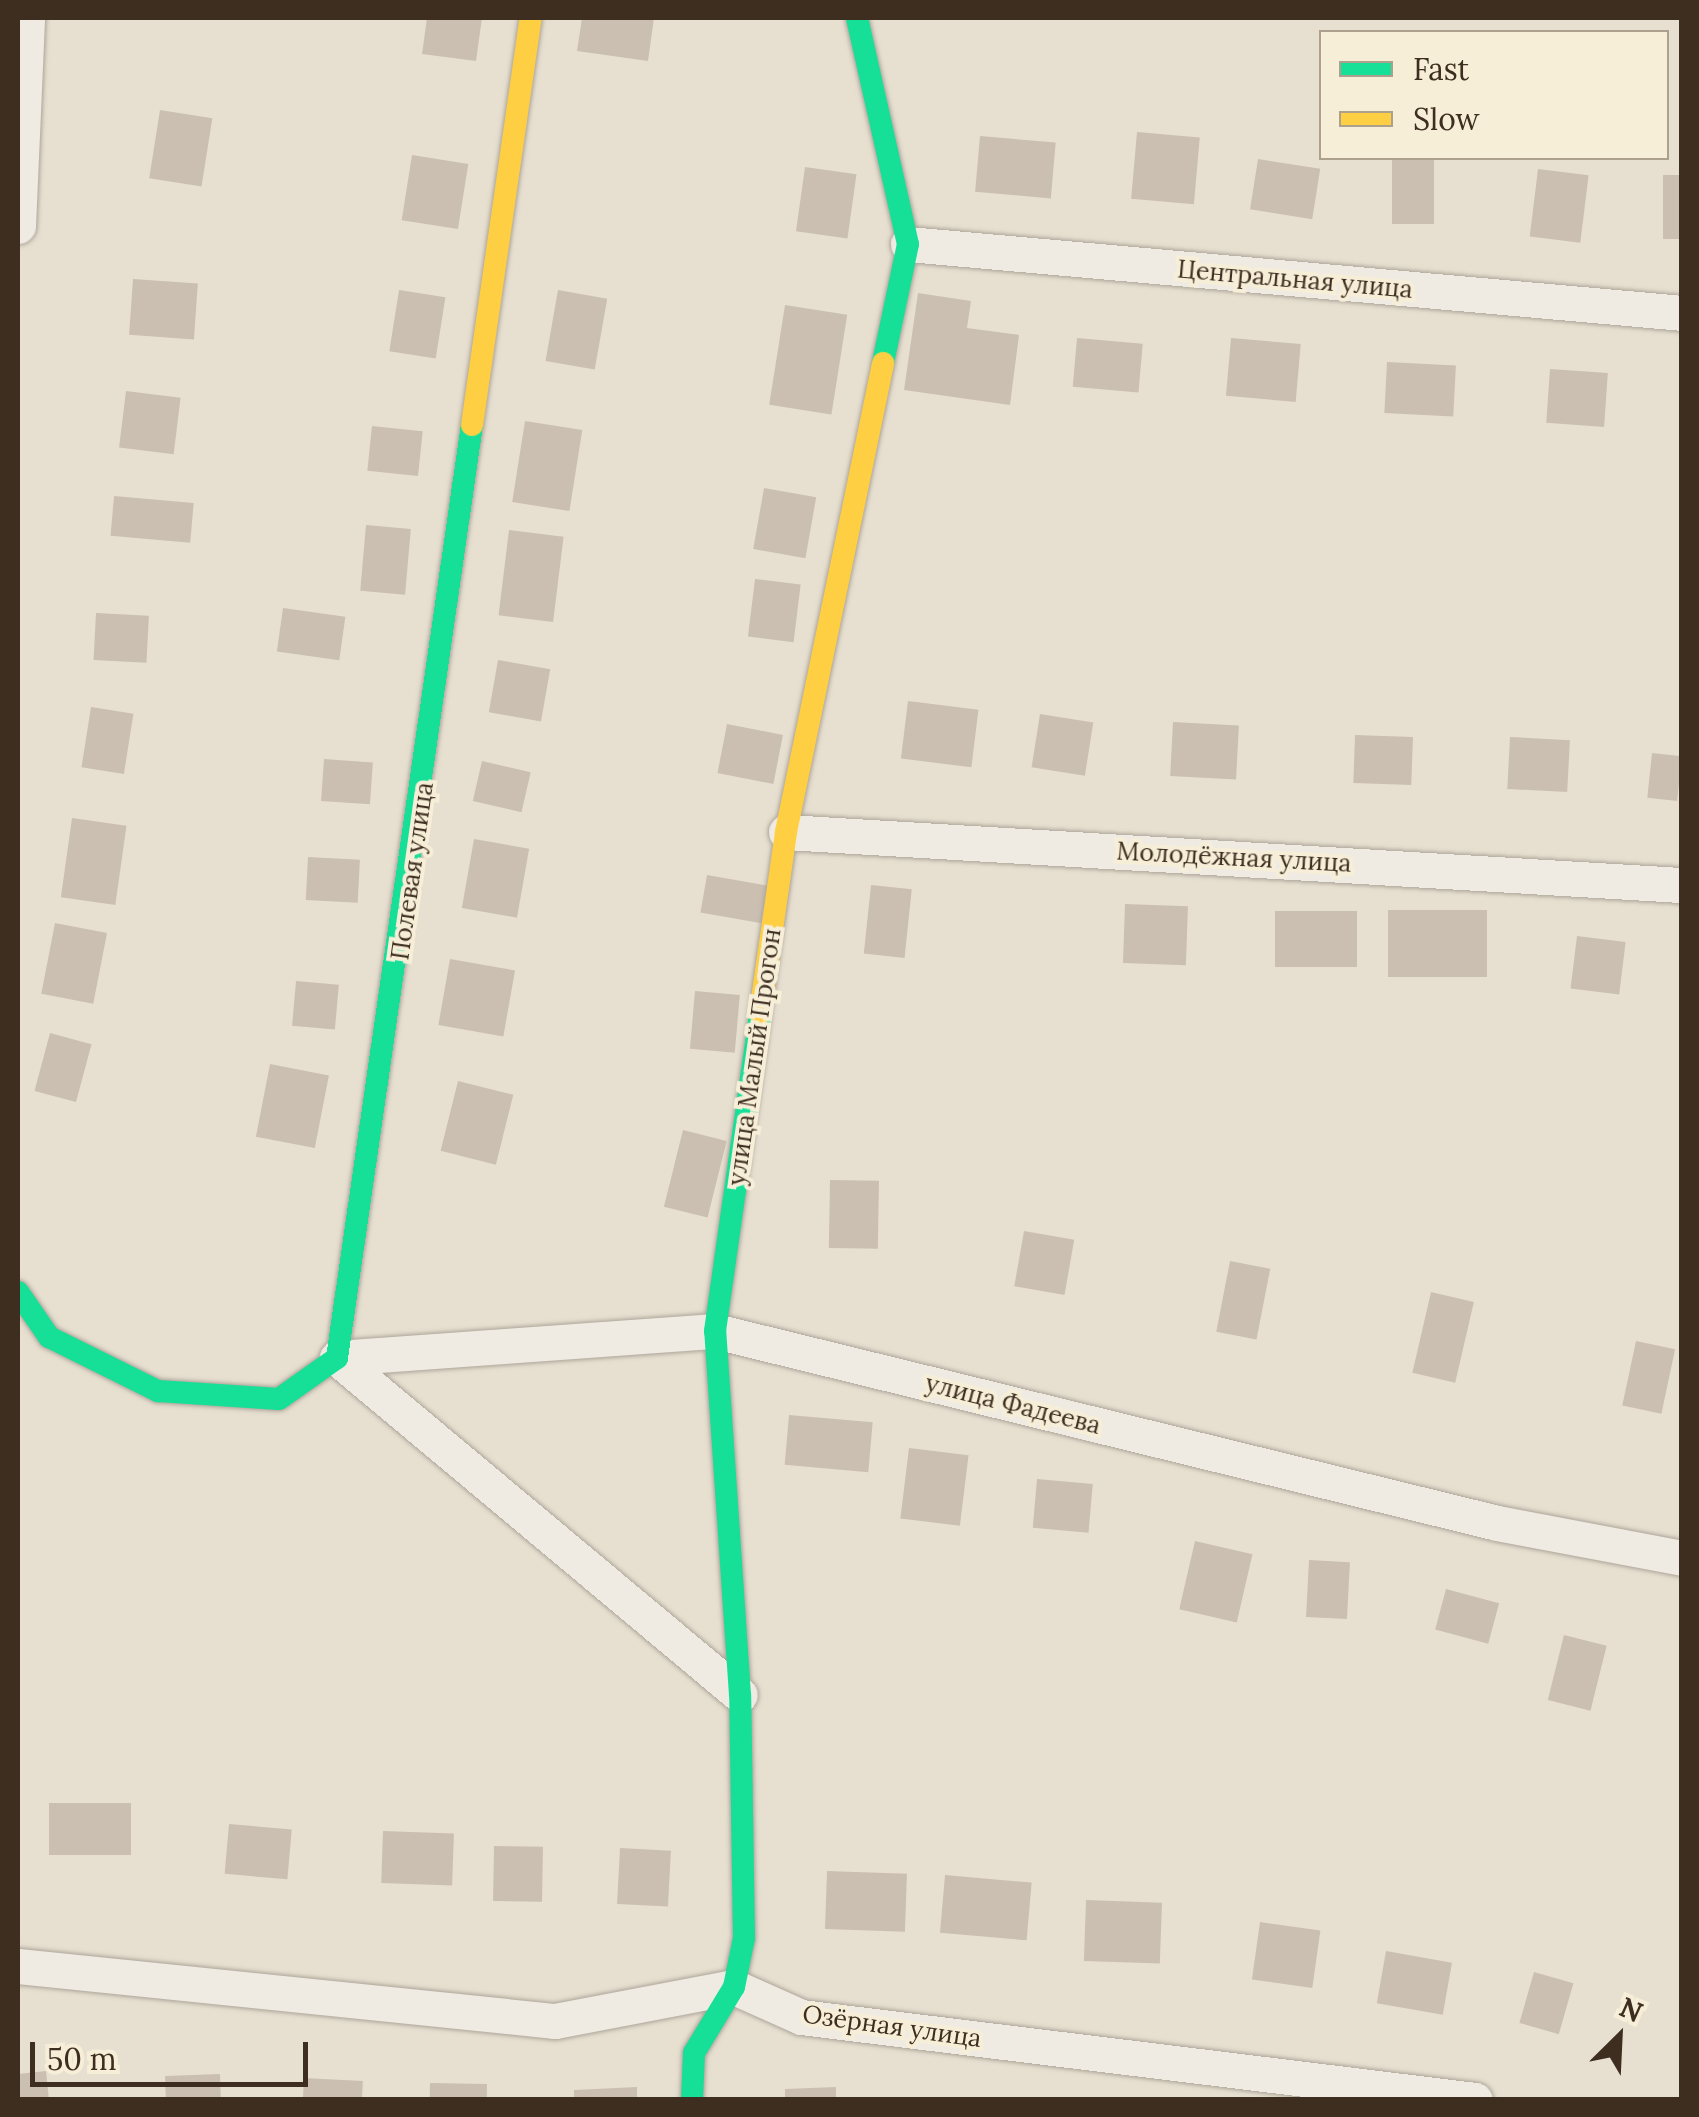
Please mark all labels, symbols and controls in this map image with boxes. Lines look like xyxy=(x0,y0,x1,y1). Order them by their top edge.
legend xyxy=(1319,30,1669,160)
text: Fast xyxy=(1413,50,1469,88)
text: Slow xyxy=(1413,100,1479,138)
street label: Центральная улица xyxy=(1176,254,1414,304)
street label: Полевая улица xyxy=(385,780,439,962)
street label: Молодёжная улица xyxy=(1116,836,1352,878)
street label: улица Малый Прогон xyxy=(721,926,787,1188)
street label: улица Фадеева xyxy=(922,1368,1104,1440)
north arrow xyxy=(1569,1987,1669,2087)
text: N xyxy=(1614,1989,1648,2030)
street label: Озёрная улица xyxy=(801,1999,983,2053)
scale bar xyxy=(35,2022,312,2084)
text: 50 m xyxy=(47,2040,117,2078)

